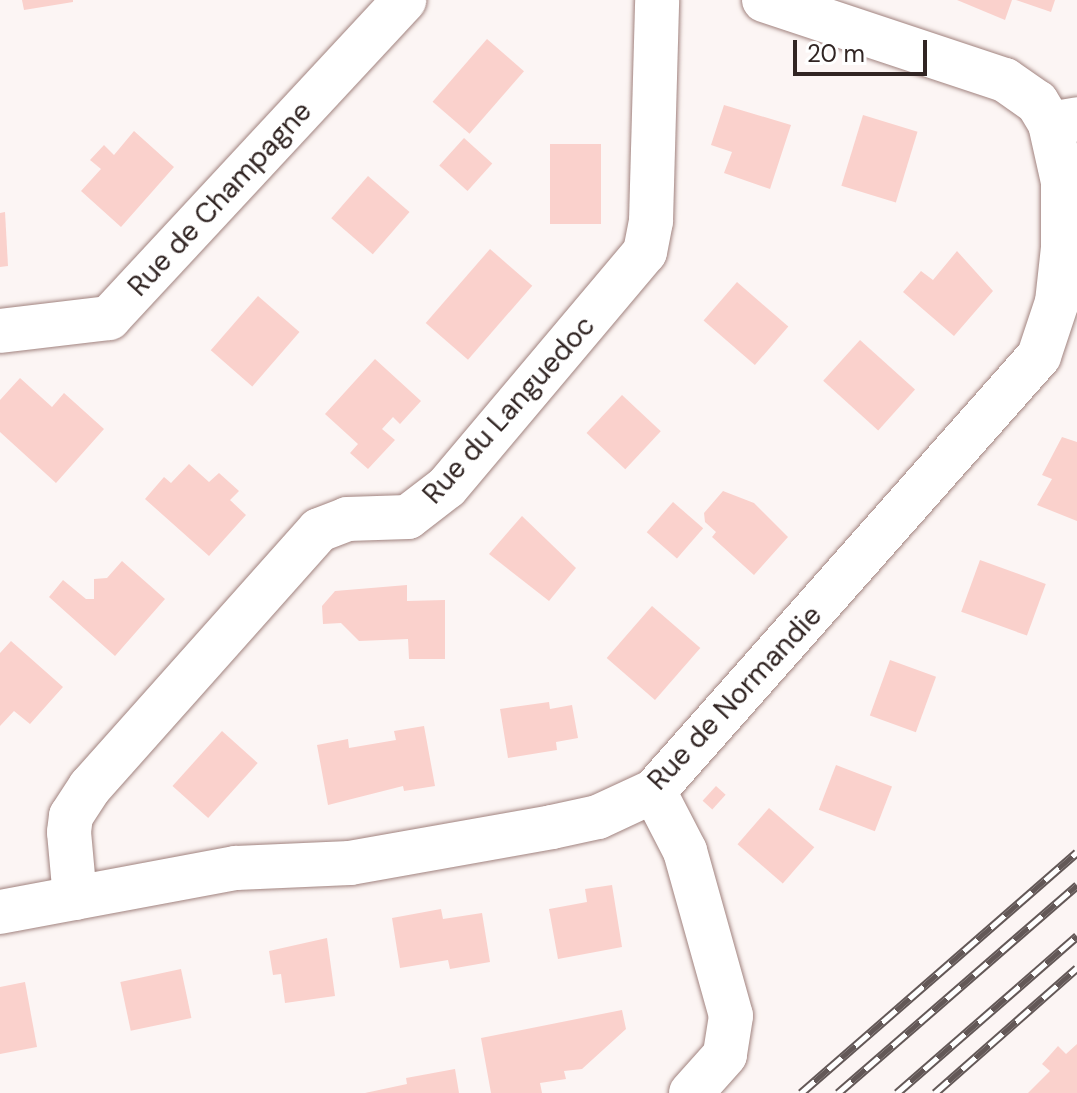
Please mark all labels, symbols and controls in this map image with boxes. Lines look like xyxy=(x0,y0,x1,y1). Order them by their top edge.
scale bar xyxy=(797,24,931,74)
text: 20 m xyxy=(807,38,865,69)
street label: Rue de Champagne xyxy=(121,95,319,303)
street label: Rue du Languedoc xyxy=(416,309,602,511)
street label: Rue de Normandie xyxy=(641,599,829,797)

